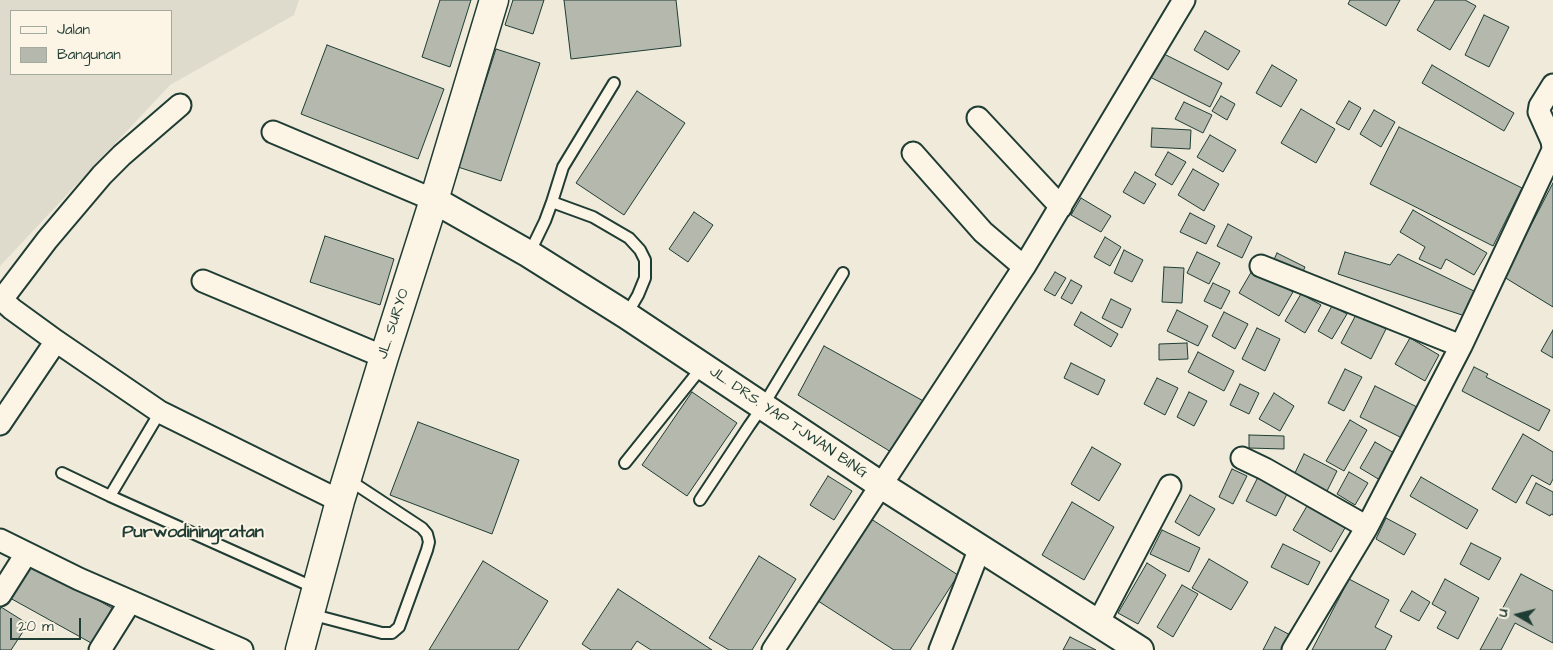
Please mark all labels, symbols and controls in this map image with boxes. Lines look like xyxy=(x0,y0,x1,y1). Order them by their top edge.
legend xyxy=(10,10,172,75)
text: Jalan xyxy=(57,19,90,40)
text: Bangunan xyxy=(57,44,121,65)
street label: JL. SURYO xyxy=(374,286,414,362)
street label: JL. DRS. YAP TJWAN BING xyxy=(705,363,871,483)
district label: Purwodiningratan xyxy=(122,522,264,544)
north arrow xyxy=(1493,590,1543,640)
scale bar xyxy=(12,608,84,640)
text: U xyxy=(1493,608,1514,618)
text: 20 m xyxy=(18,616,54,637)

